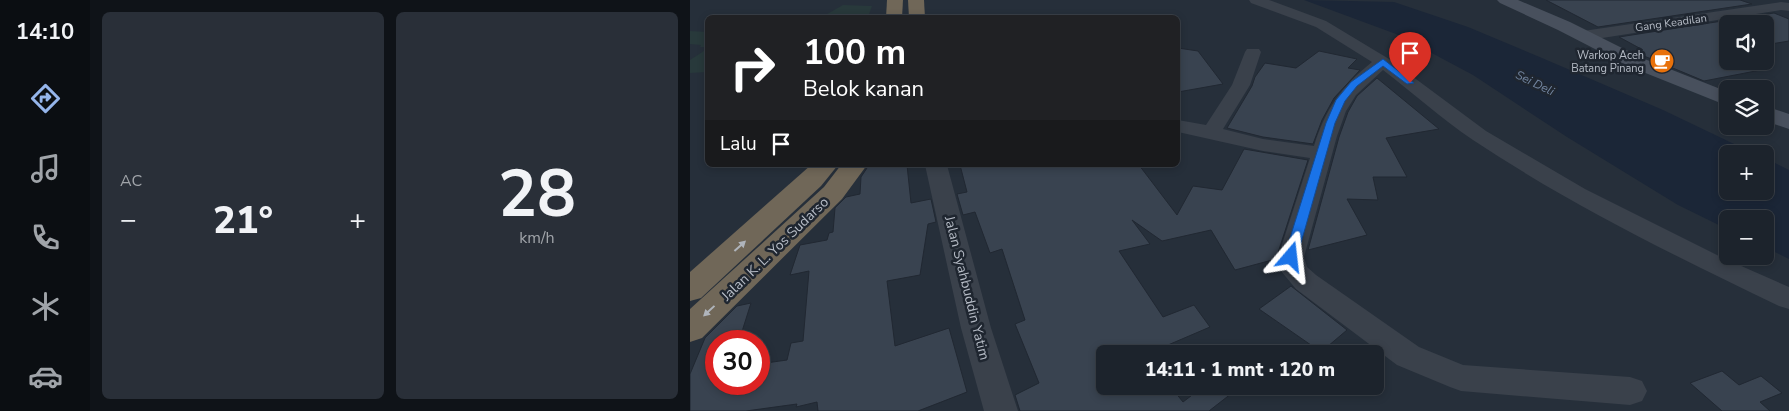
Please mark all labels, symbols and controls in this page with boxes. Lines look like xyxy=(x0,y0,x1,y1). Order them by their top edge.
street label: Gang Keadilan xyxy=(1634,11,1708,35)
map controls xyxy=(1719,15,1774,265)
button: sound xyxy=(1719,15,1774,70)
text: 14:10 xyxy=(16,17,74,47)
text: 100 m xyxy=(803,29,906,76)
pin xyxy=(1389,32,1431,83)
icon: right xyxy=(720,35,785,100)
icon: arrive xyxy=(1396,39,1424,67)
place label: Warkop Aceh Batang Pinang xyxy=(1571,48,1644,76)
cafe icon: Warkop Aceh Batang Pinang xyxy=(1649,48,1675,74)
water label: Sei Deli xyxy=(1513,67,1557,99)
text: Belok kanan xyxy=(803,74,924,104)
button: layers xyxy=(1719,80,1774,135)
icon: directions xyxy=(28,81,63,116)
icon: arrive xyxy=(767,130,795,158)
text: Lalu xyxy=(720,131,757,157)
button: + xyxy=(1719,145,1774,200)
text: 28 xyxy=(498,150,576,239)
icon: music xyxy=(28,151,63,186)
text: AC xyxy=(120,170,142,192)
street label: Jalan K. L. Yos Sudarso xyxy=(717,193,833,306)
text: 21° xyxy=(213,195,273,246)
text: − xyxy=(120,201,137,239)
text: + xyxy=(349,201,366,239)
button: − xyxy=(1719,210,1774,265)
street label: Jalan Syahbuddin Yatim xyxy=(940,213,994,362)
icon: phone xyxy=(28,220,63,255)
text: km/h xyxy=(519,227,555,249)
position arrow xyxy=(1264,230,1316,282)
one-way arrow xyxy=(733,240,745,252)
icon: climate xyxy=(28,289,63,324)
one-way arrow xyxy=(704,305,716,317)
speed limit sign: 30 xyxy=(705,330,770,395)
text: 14:11 · 1 mnt · 120 m xyxy=(1145,357,1335,383)
icon: car xyxy=(28,359,63,394)

